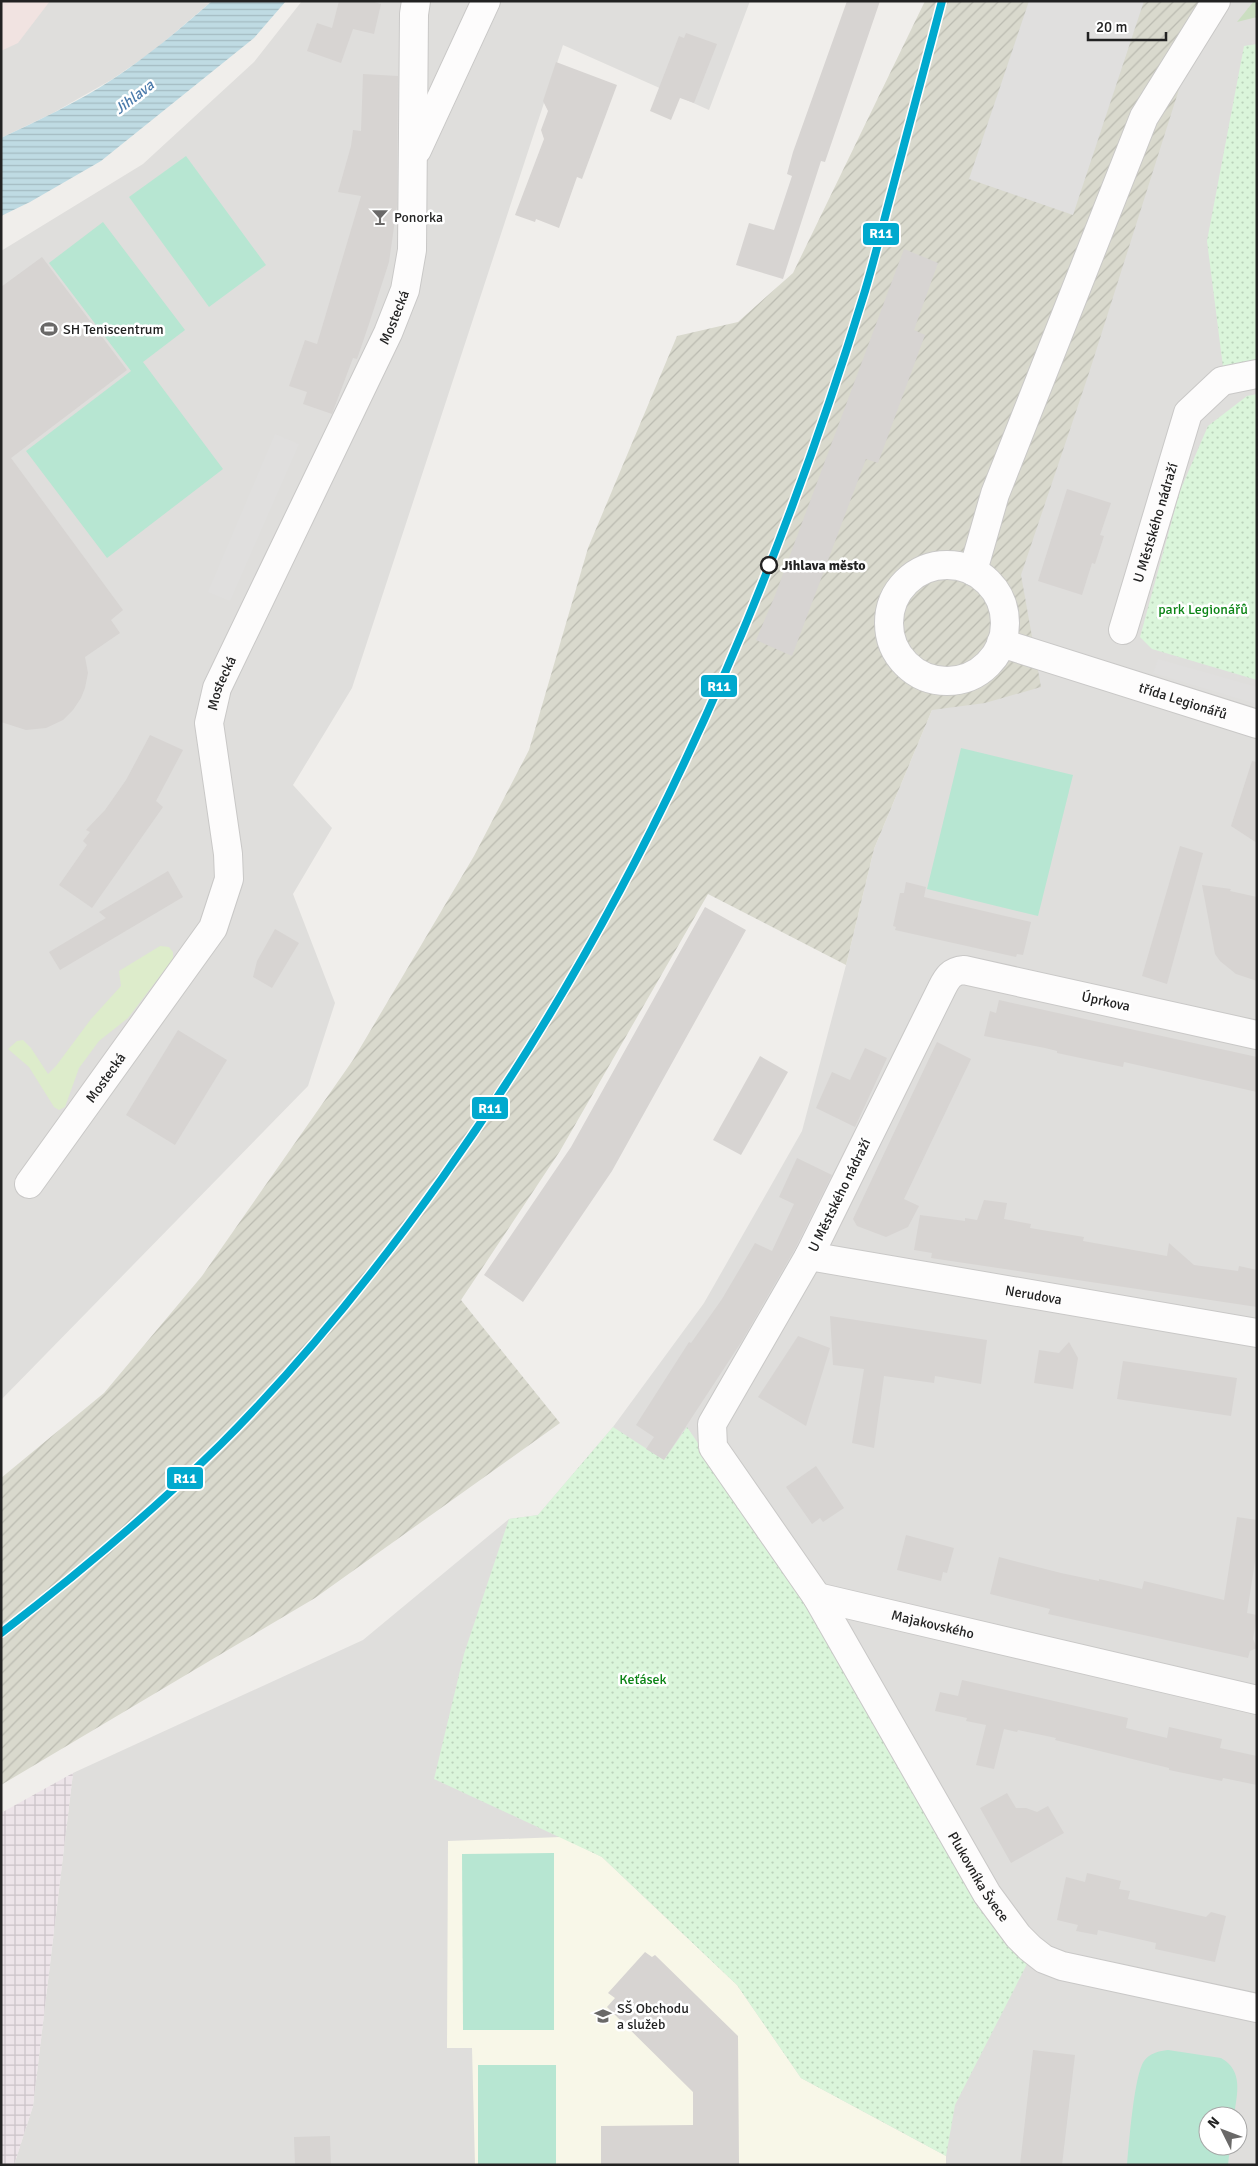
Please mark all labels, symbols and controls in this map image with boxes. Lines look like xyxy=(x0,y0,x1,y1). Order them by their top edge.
scale bar xyxy=(1088,10,1166,42)
text: 20 m xyxy=(1096,18,1127,36)
water label: Jihlava xyxy=(111,76,158,118)
bar icon: Ponorka xyxy=(370,207,390,227)
place label: Ponorka xyxy=(394,209,443,226)
line badge: R11 xyxy=(862,222,900,246)
text: R11 xyxy=(869,225,893,242)
street label: Mostecká xyxy=(376,288,413,348)
sports icon: SH Teniscentrum xyxy=(39,319,59,339)
place label: SH Teniscentrum xyxy=(63,321,164,338)
street label: U Městského nádraží xyxy=(1130,461,1182,585)
marker: Jihlava město xyxy=(760,556,778,574)
place label: Jihlava město xyxy=(782,557,866,574)
park label: park Legionářů xyxy=(1158,601,1248,618)
street label: Mostecká xyxy=(204,653,240,712)
line badge: R11 xyxy=(700,674,738,698)
text: R11 xyxy=(707,678,731,695)
street label: třída Legionářů xyxy=(1137,679,1229,723)
street label: Úprkova xyxy=(1080,988,1132,1015)
street label: Mostecká xyxy=(82,1050,129,1106)
line badge: R11 xyxy=(471,1096,509,1120)
text: R11 xyxy=(478,1100,502,1117)
street label: U Městského nádraží xyxy=(805,1136,874,1255)
street label: Nerudova xyxy=(1004,1282,1063,1308)
line badge: R11 xyxy=(166,1466,204,1490)
text: R11 xyxy=(173,1470,197,1487)
street label: Majakovského xyxy=(890,1607,976,1643)
park label: Keťásek xyxy=(619,1671,667,1688)
street label: Plukovníka Švece xyxy=(944,1829,1013,1925)
place label: SŠ Obchodu a služeb xyxy=(617,2000,689,2033)
school or university icon: SŠ Obchodu a služeb xyxy=(593,2006,613,2026)
north arrow xyxy=(1198,2106,1248,2156)
text: N xyxy=(1204,2113,1223,2132)

